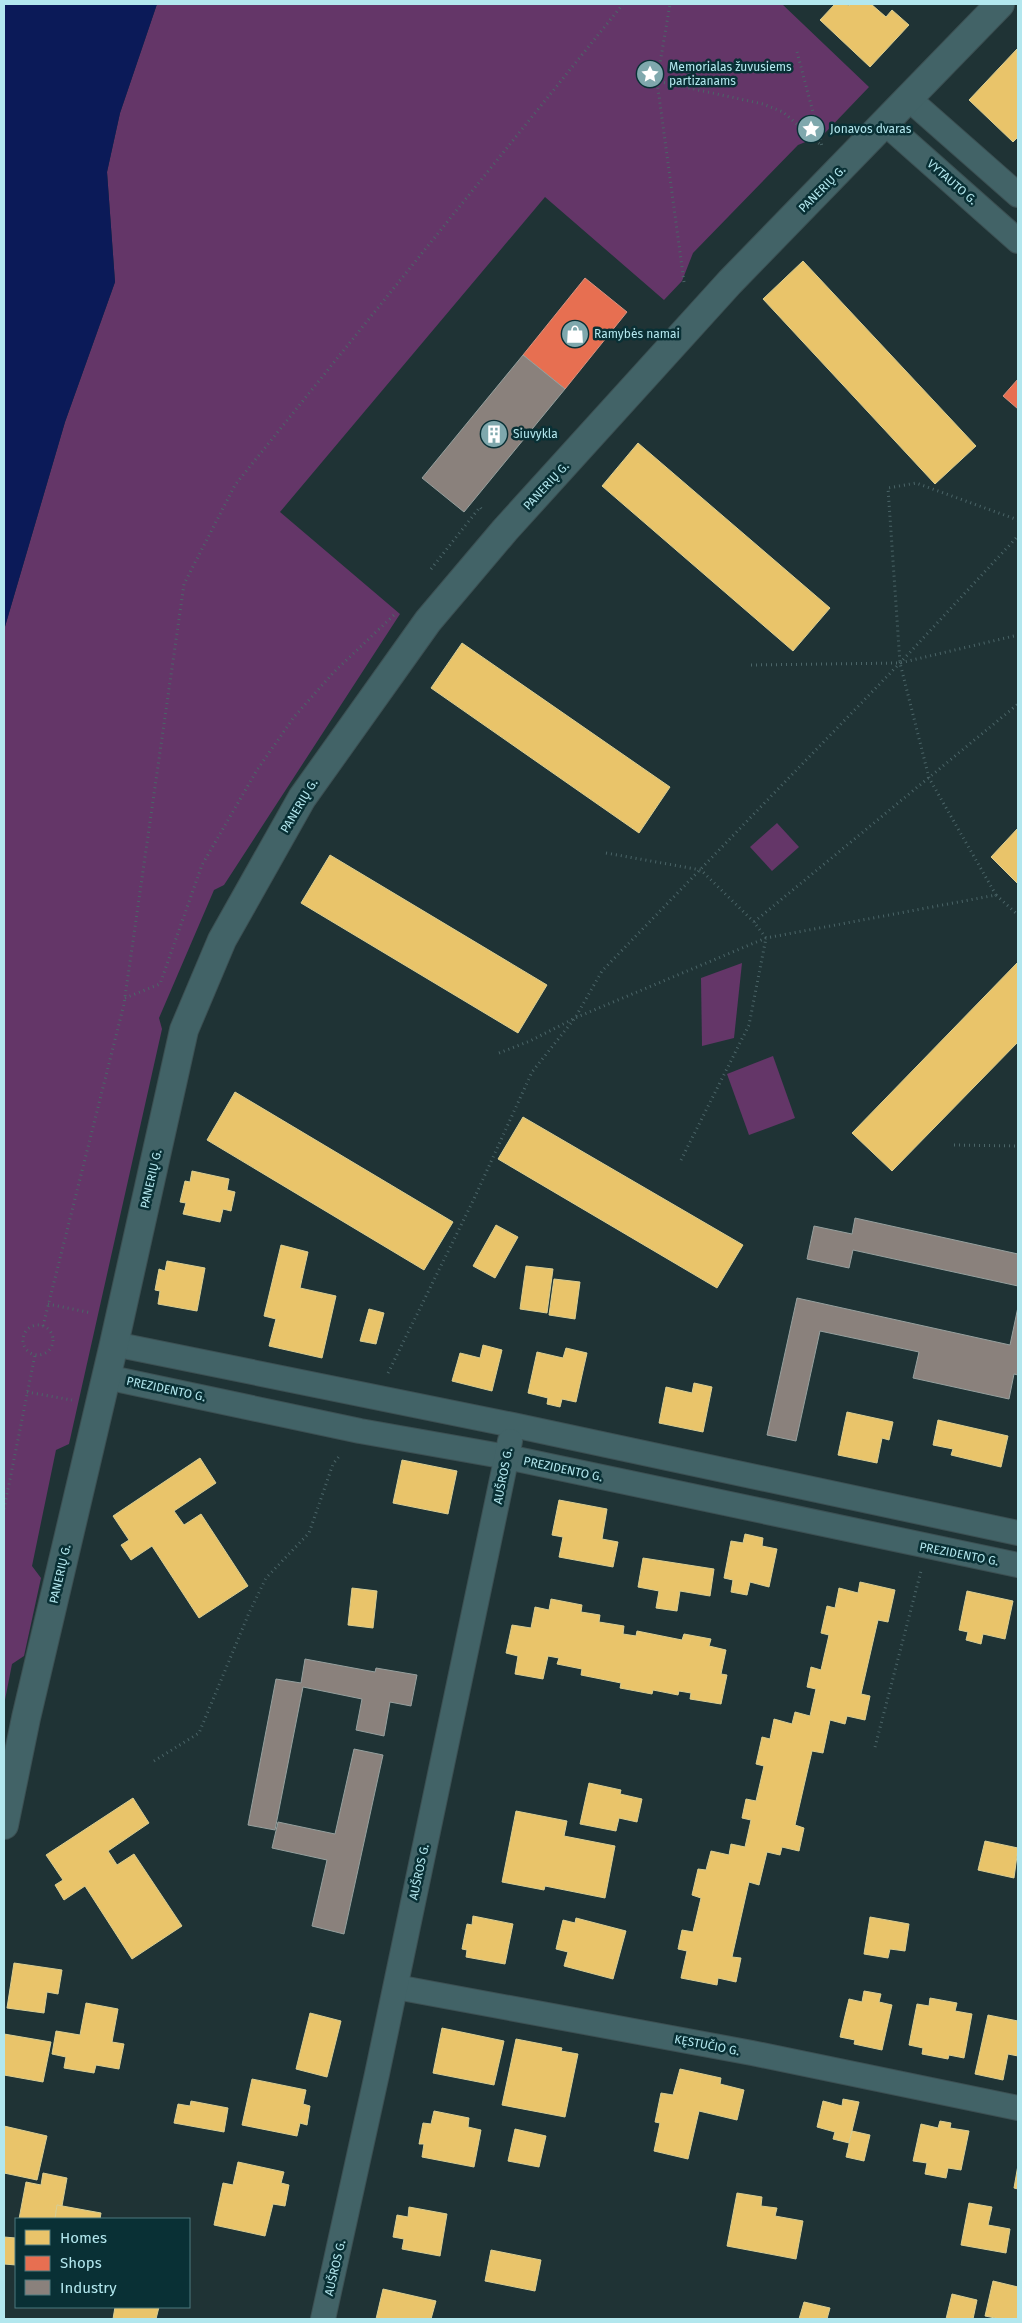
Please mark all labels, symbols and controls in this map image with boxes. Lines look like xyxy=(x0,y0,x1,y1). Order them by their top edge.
place icon: Memorialas žuvusiems partizanams xyxy=(635,59,665,89)
place label: Memorialas žuvusiems partizanams xyxy=(669,60,792,88)
place icon: Jonavos dvaras xyxy=(796,114,826,144)
place label: Jonavos dvaras xyxy=(830,122,912,136)
street label: VYTAUTO G. xyxy=(924,157,980,207)
street label: PANERIŲ G. xyxy=(796,163,848,215)
shop icon: Ramybės namai xyxy=(560,319,590,349)
place label: Ramybės namai xyxy=(594,327,680,341)
building icon: Siuvykla xyxy=(479,419,509,449)
place label: Siuvykla xyxy=(513,427,558,441)
street label: PANERIŲ G. xyxy=(520,459,572,513)
street label: PANERIŲ G. xyxy=(278,777,321,835)
street label: PANERIŲ G. xyxy=(137,1148,165,1210)
street label: PREZIDENTO G. xyxy=(125,1374,207,1404)
street label: AUŠROS G. xyxy=(490,1446,515,1505)
street label: PREZIDENTO G. xyxy=(522,1454,604,1484)
street label: PREZIDENTO G. xyxy=(918,1539,1000,1569)
street label: PANERIŲ G. xyxy=(46,1543,74,1605)
street label: AUŠROS G. xyxy=(405,1842,432,1901)
street label: KĘSTUČIO G. xyxy=(673,2031,741,2058)
legend xyxy=(15,2218,190,2308)
text: Homes xyxy=(60,2229,107,2247)
street label: AUŠROS G. xyxy=(321,2238,348,2297)
text: Shops xyxy=(60,2254,102,2272)
text: Industry xyxy=(60,2279,117,2297)

